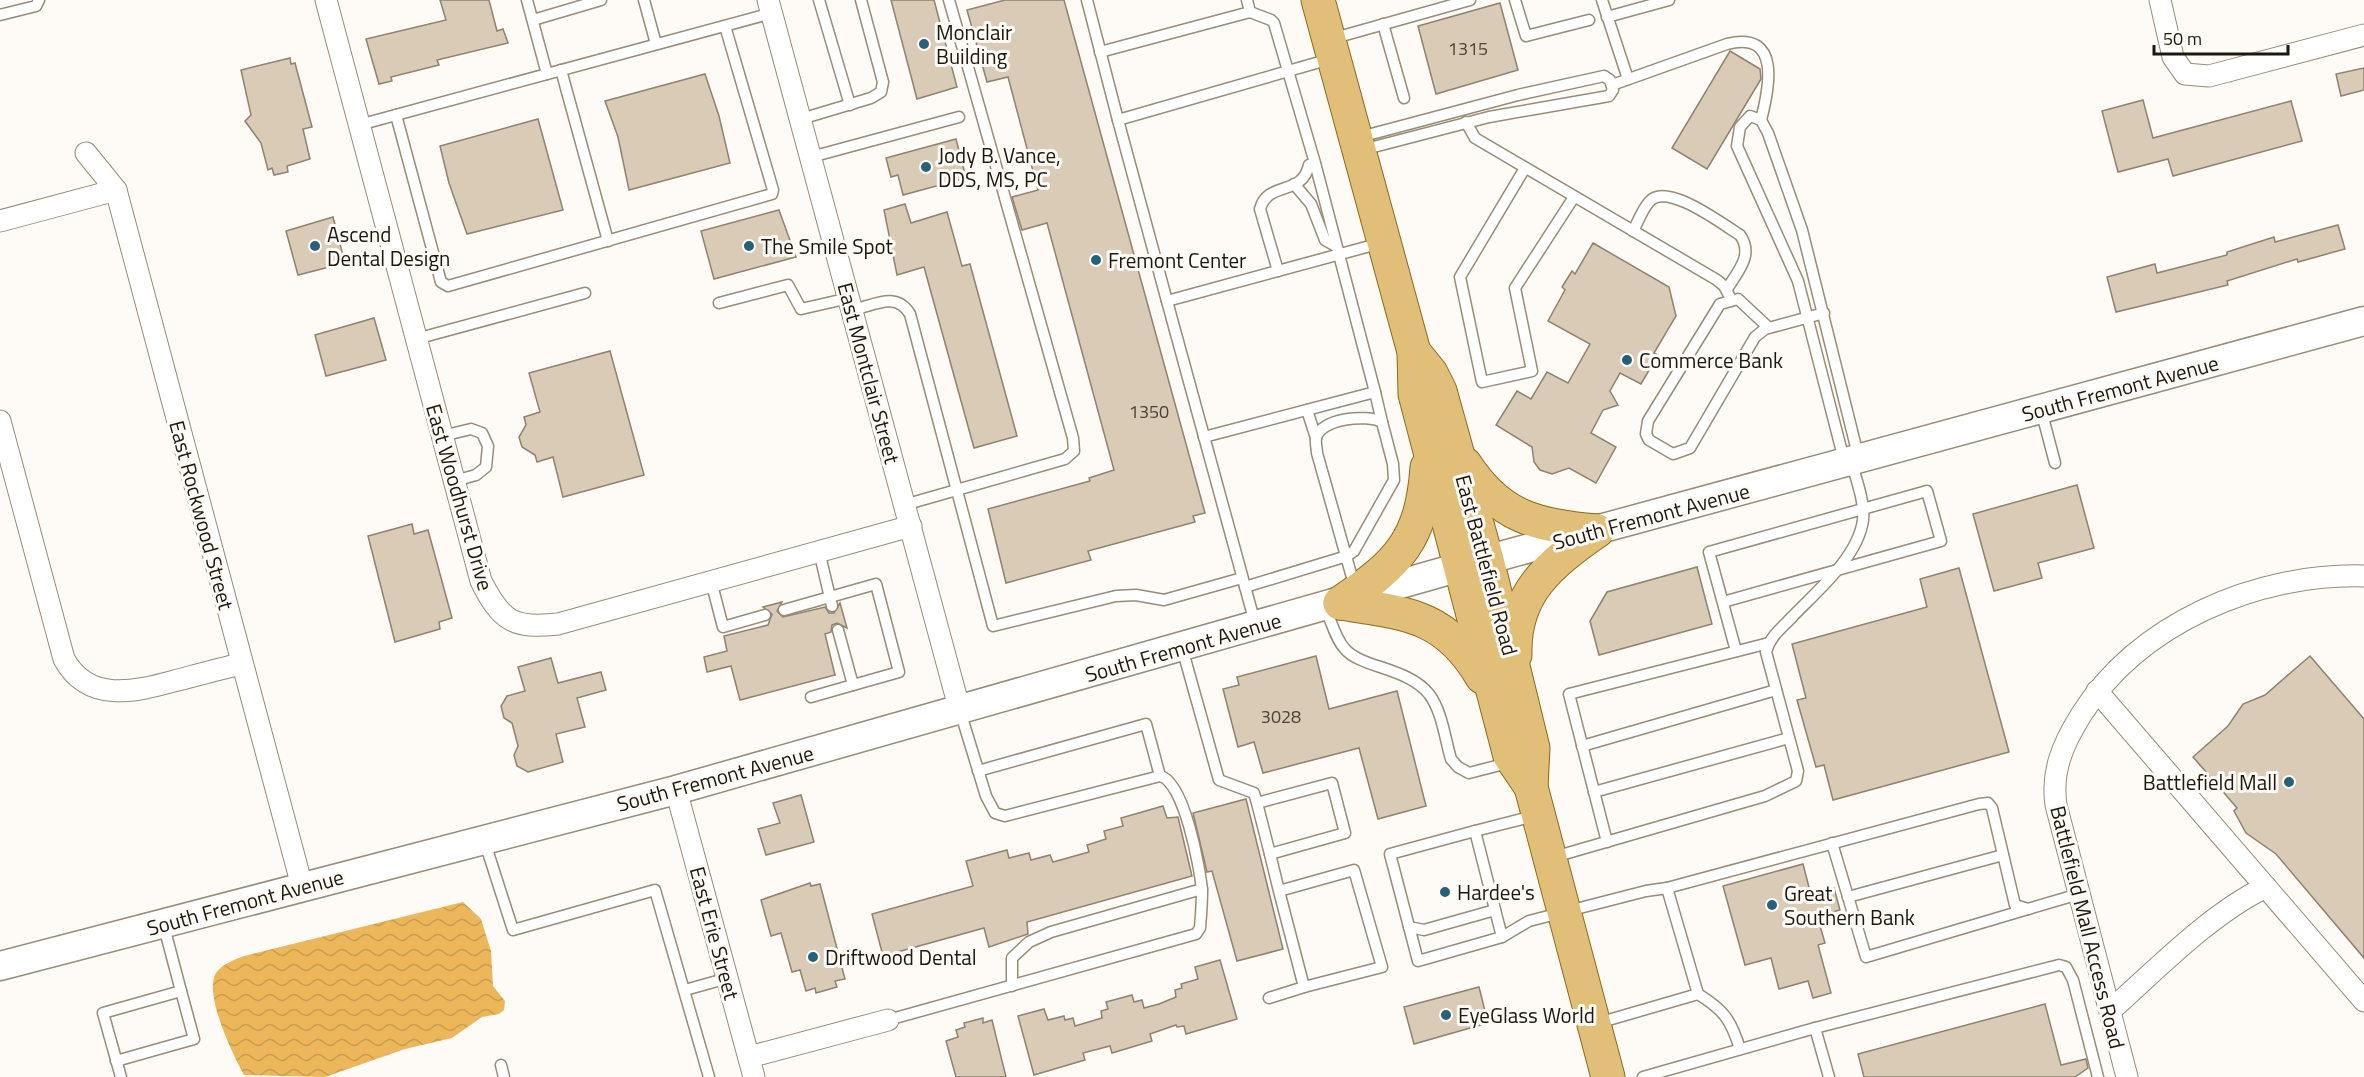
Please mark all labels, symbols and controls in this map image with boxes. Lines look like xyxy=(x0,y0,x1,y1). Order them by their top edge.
place label: Monclair Building xyxy=(936,16,1012,72)
scale bar xyxy=(2154,18,2288,56)
text: 50 m xyxy=(2163,25,2202,52)
house number: 1315 xyxy=(1448,35,1488,62)
marker: Monclair Building xyxy=(917,37,931,51)
place label: Jody B. Vance, DDS, MS, PC xyxy=(938,139,1061,195)
marker: Jody B. Vance, DDS, MS, PC xyxy=(919,160,933,174)
place label: Ascend Dental Design xyxy=(327,218,450,274)
place label: The Smile Spot xyxy=(761,230,894,262)
marker: Ascend Dental Design xyxy=(308,239,322,253)
marker: The Smile Spot xyxy=(742,239,756,253)
place label: Fremont Center xyxy=(1108,244,1246,276)
marker: Fremont Center xyxy=(1089,253,1103,267)
street label: East Montclair Street xyxy=(829,279,909,468)
place label: Commerce Bank xyxy=(1639,344,1783,376)
street label: South Fremont Avenue xyxy=(2018,346,2222,430)
marker: Commerce Bank xyxy=(1620,353,1634,367)
house number: 1350 xyxy=(1129,398,1169,425)
street label: East Woodhurst Drive xyxy=(418,400,502,594)
street label: East Rockwood Street xyxy=(161,417,243,614)
street label: East Battlefield Road xyxy=(1448,471,1526,659)
street label: South Fremont Avenue xyxy=(1549,474,1753,558)
street label: South Fremont Avenue xyxy=(1081,604,1285,690)
house number: 3028 xyxy=(1261,703,1301,730)
street label: South Fremont Avenue xyxy=(613,736,817,820)
place label: Battlefield Mall xyxy=(2143,766,2277,798)
marker: Battlefield Mall xyxy=(2282,775,2296,789)
street label: Battlefield Mall Access Road xyxy=(2042,802,2134,1052)
street label: South Fremont Avenue xyxy=(143,860,347,944)
street label: East Erie Street xyxy=(682,863,748,1004)
place label: Hardee's xyxy=(1457,876,1535,908)
place label: Great Southern Bank xyxy=(1784,877,1915,933)
marker: Hardee's xyxy=(1438,885,1452,899)
marker: Great Southern Bank xyxy=(1765,898,1779,912)
place label: Driftwood Dental xyxy=(825,941,977,973)
marker: Driftwood Dental xyxy=(806,950,820,964)
place label: EyeGlass World xyxy=(1458,999,1595,1031)
marker: EyeGlass World xyxy=(1439,1008,1453,1022)

